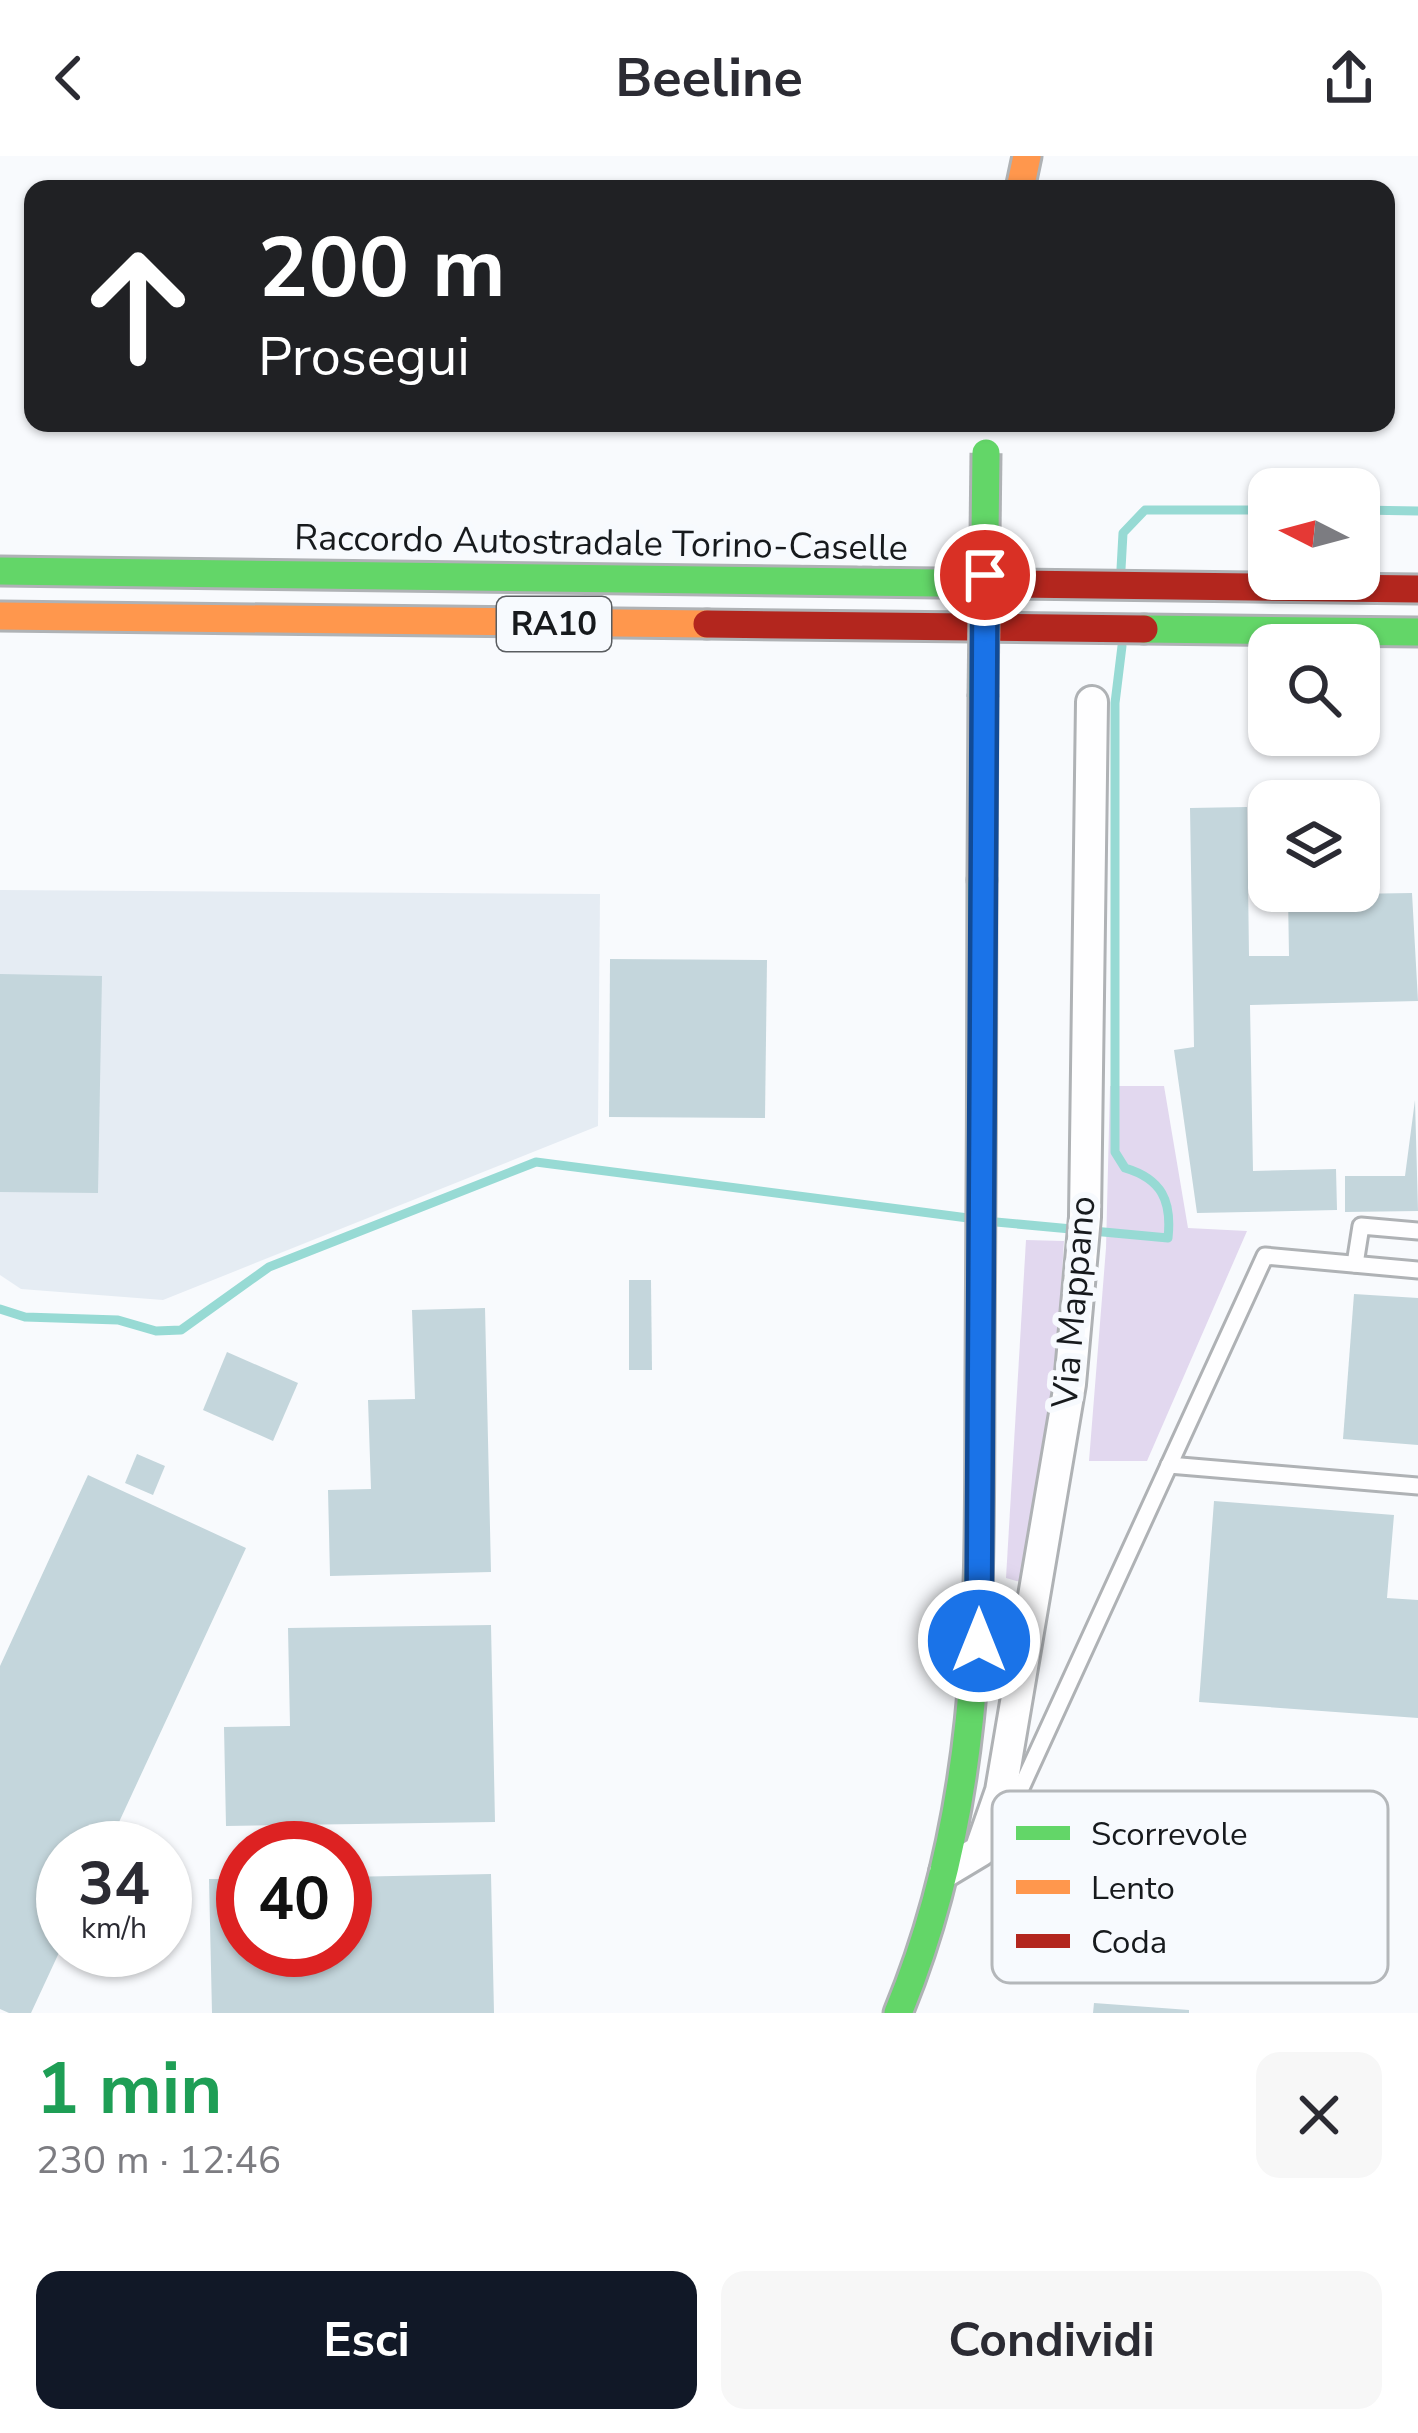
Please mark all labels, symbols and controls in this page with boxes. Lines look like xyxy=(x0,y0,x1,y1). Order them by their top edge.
text: Beeline xyxy=(615,41,803,115)
icon: back xyxy=(36,45,102,111)
icon: share xyxy=(1316,45,1382,111)
text: 200 m xyxy=(258,211,506,326)
icon: ahead xyxy=(60,228,216,384)
text: Prosegui xyxy=(258,320,470,394)
north arrow xyxy=(1248,468,1380,600)
map controls xyxy=(1248,468,1380,912)
street label: Raccordo Autostradale Torino-Caselle xyxy=(294,513,908,573)
pin xyxy=(934,524,1036,626)
icon: arrive xyxy=(952,542,1018,608)
road number: RA10 xyxy=(497,597,611,651)
button: search xyxy=(1248,624,1380,756)
button: layers xyxy=(1248,780,1380,912)
street label: Via Mappano xyxy=(1040,1194,1108,1411)
position arrow xyxy=(916,1578,1042,1704)
legend xyxy=(992,1791,1388,1983)
text: Scorrevole xyxy=(1091,1812,1248,1857)
speed limit sign: 40 xyxy=(216,1821,372,1977)
text: 34 xyxy=(78,1843,150,1925)
text: Lento xyxy=(1091,1866,1175,1911)
text: km/h xyxy=(81,1908,147,1949)
text: Coda xyxy=(1091,1920,1167,1965)
text: 1 min xyxy=(36,2040,222,2138)
button: close xyxy=(1256,2052,1382,2178)
text: 230 m · 12:46 xyxy=(36,2134,281,2187)
button: Esci xyxy=(36,2271,697,2409)
button: Condividi xyxy=(721,2271,1382,2409)

